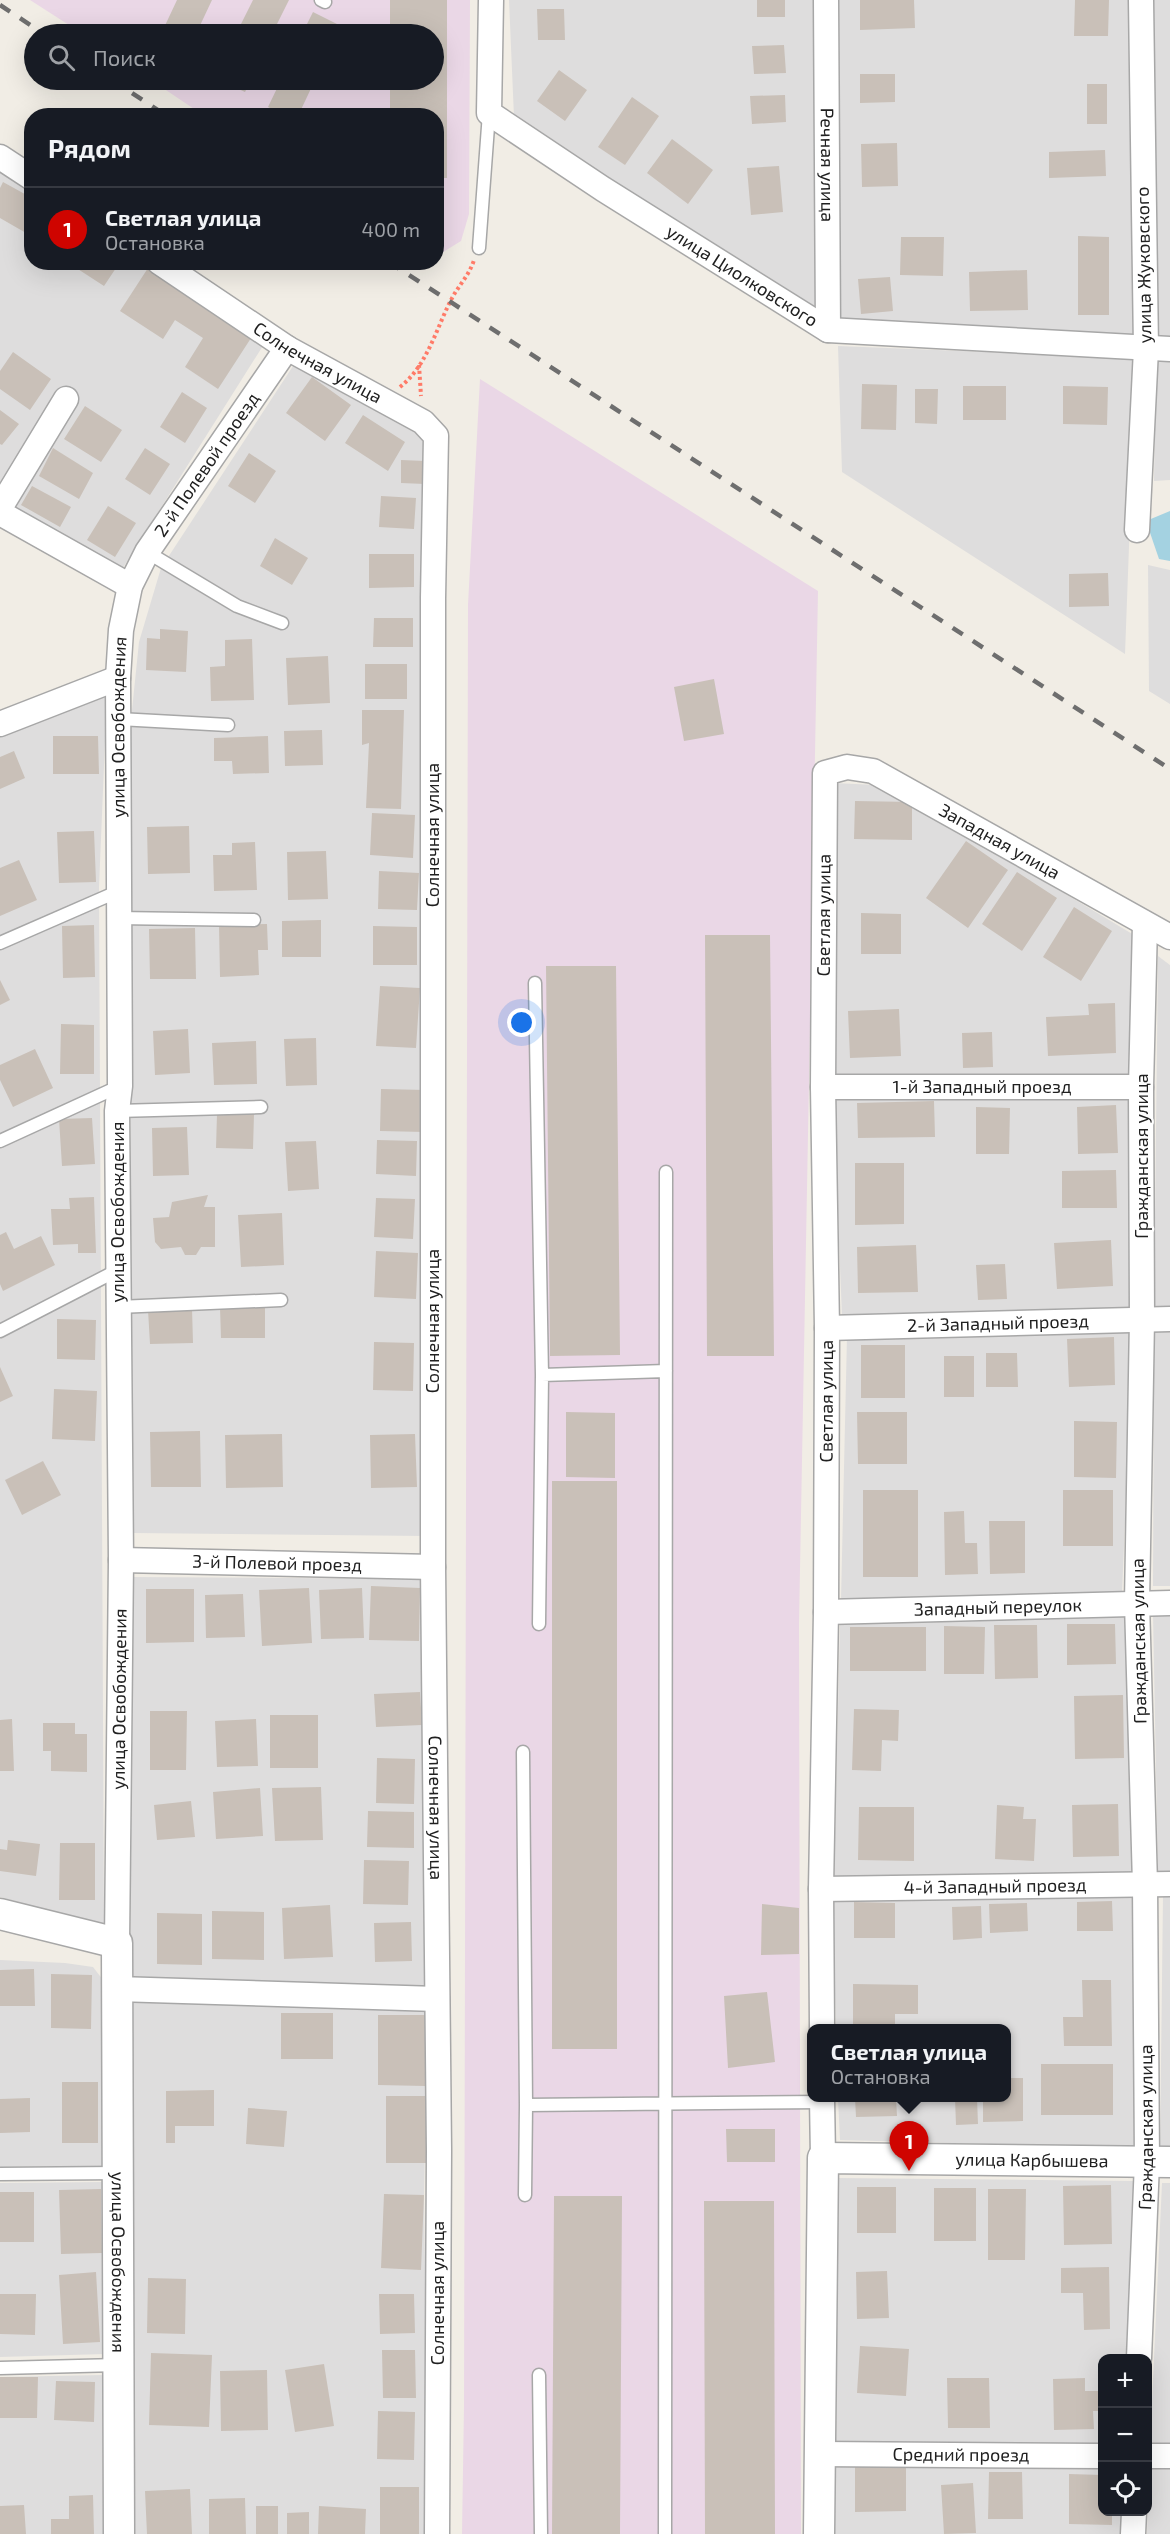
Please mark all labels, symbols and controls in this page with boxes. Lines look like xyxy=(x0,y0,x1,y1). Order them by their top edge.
search box xyxy=(24,24,444,90)
icon: search xyxy=(45,41,78,74)
text: Поиск xyxy=(93,44,156,70)
street label: Речная улица xyxy=(817,108,839,222)
text: Рядом xyxy=(48,132,131,163)
street label: улица Жуковского xyxy=(1131,186,1155,344)
text: Светлая улица xyxy=(105,204,261,230)
text: 1 xyxy=(63,217,72,241)
text: 400 m xyxy=(362,217,420,241)
street label: улица Циолковского xyxy=(663,220,822,331)
text: Остановка xyxy=(105,230,205,254)
street label: Солнечная улица xyxy=(249,317,386,408)
street label: 2-й Полевой проезд xyxy=(149,388,263,541)
street label: улица Освобождения xyxy=(106,636,131,818)
street label: Солнечная улица xyxy=(421,763,443,907)
street label: Западная улица xyxy=(935,798,1064,883)
street label: Светлая улица xyxy=(812,854,834,976)
your location xyxy=(507,1008,536,1037)
street label: Гражданская улица xyxy=(1130,1073,1152,1239)
street label: 1-й Западный проезд xyxy=(893,1075,1071,1097)
street label: улица Освобождения xyxy=(106,1121,128,1303)
street label: Солнечная улица xyxy=(421,1249,443,1393)
street label: 2-й Западный проезд xyxy=(907,1309,1089,1336)
street label: Светлая улица xyxy=(815,1340,837,1462)
street label: 3-й Полевой проезд xyxy=(192,1550,362,1575)
street label: Гражданская улица xyxy=(1126,1558,1150,1724)
street label: Западный переулок xyxy=(914,1593,1083,1620)
street label: улица Освобождения xyxy=(107,1608,130,1790)
street label: Солнечная улица xyxy=(425,1735,448,1880)
street label: 4-й Западный проезд xyxy=(903,1873,1087,1898)
popup xyxy=(807,2024,1011,2102)
text: Светлая улица xyxy=(831,2038,987,2064)
street label: Гражданская улица xyxy=(1133,2044,1157,2210)
text: Остановка xyxy=(831,2064,931,2088)
pin: 1 xyxy=(890,2122,928,2171)
street label: улица Карбышева xyxy=(955,2148,1109,2171)
street label: улица Освобождения xyxy=(108,2172,130,2353)
street label: Солнечная улица xyxy=(426,2221,448,2365)
map controls xyxy=(1098,2354,1152,2516)
button: + xyxy=(1098,2354,1152,2408)
button: − xyxy=(1098,2408,1152,2462)
street label: Средний проезд xyxy=(892,2443,1030,2465)
button: locate xyxy=(1098,2462,1152,2516)

